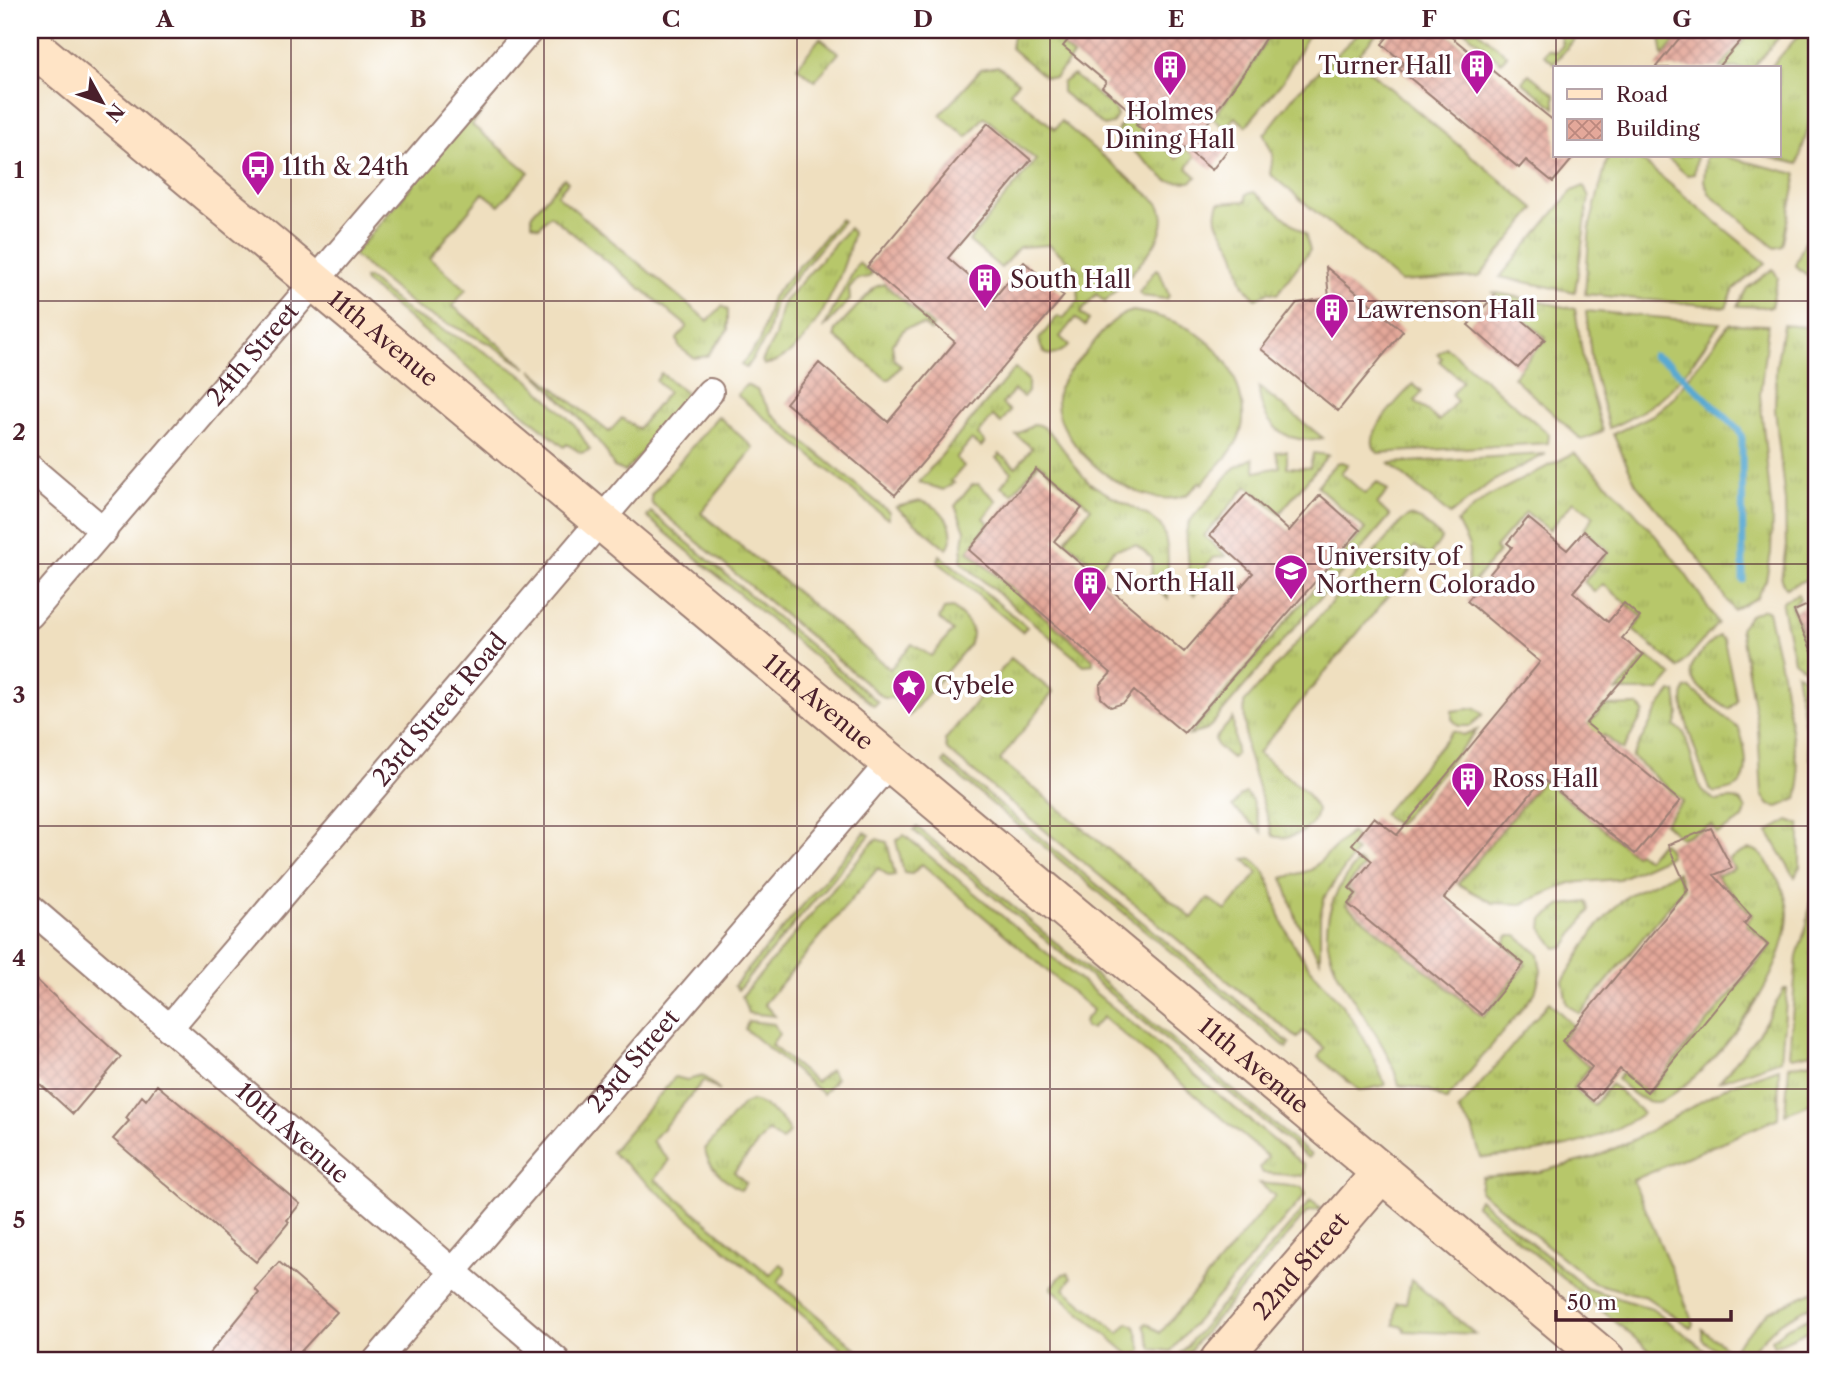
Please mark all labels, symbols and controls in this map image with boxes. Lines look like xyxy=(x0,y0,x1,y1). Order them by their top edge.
text: A xyxy=(155,5,175,33)
text: B xyxy=(409,5,427,33)
text: C xyxy=(662,5,680,33)
text: D xyxy=(913,5,933,33)
text: E xyxy=(1168,5,1184,33)
text: F xyxy=(1421,5,1437,33)
text: G xyxy=(1672,5,1692,33)
building icon: Turner Hall xyxy=(1458,47,1496,96)
building icon: Holmes Dining Hall xyxy=(1151,48,1189,97)
place label: Turner Hall xyxy=(1318,51,1452,80)
north arrow xyxy=(66,66,136,136)
legend xyxy=(1553,66,1780,158)
text: Road xyxy=(1616,82,1668,107)
place label: Holmes Dining Hall xyxy=(1105,97,1235,154)
text: N xyxy=(101,99,129,126)
text: Building xyxy=(1616,116,1701,141)
bus stop icon: 11th & 24th xyxy=(239,148,277,197)
place label: 11th & 24th xyxy=(282,152,409,181)
text: 1 xyxy=(14,156,25,184)
building icon: South Hall xyxy=(966,261,1004,310)
place label: South Hall xyxy=(1010,265,1131,294)
street label: 11th Avenue xyxy=(322,284,444,393)
building icon: Lawrenson Hall xyxy=(1313,291,1351,340)
place label: Lawrenson Hall xyxy=(1356,295,1536,324)
street label: 24th Street xyxy=(201,296,305,411)
text: 2 xyxy=(12,418,26,446)
place label: University of Northern Colorado xyxy=(1316,542,1536,599)
school or university icon: University of Northern Colorado xyxy=(1272,552,1310,601)
building icon: North Hall xyxy=(1071,564,1109,613)
place label: North Hall xyxy=(1114,568,1235,597)
street label: 23rd Street Road xyxy=(366,627,513,792)
street label: 11th Avenue xyxy=(758,648,880,756)
place icon: Cybele xyxy=(890,667,928,716)
place label: Cybele xyxy=(934,671,1014,700)
text: 3 xyxy=(13,681,26,709)
building icon: Ross Hall xyxy=(1449,760,1487,809)
place label: Ross Hall xyxy=(1492,764,1599,793)
text: 4 xyxy=(12,944,26,972)
street label: 23rd Street xyxy=(581,1003,685,1118)
street label: 11th Avenue xyxy=(1193,1011,1315,1120)
street label: 10th Avenue xyxy=(230,1077,355,1190)
text: 5 xyxy=(13,1206,25,1234)
street label: 22nd Street xyxy=(1247,1206,1355,1325)
scale bar xyxy=(1556,1278,1731,1322)
text: 50 m xyxy=(1567,1290,1617,1315)

